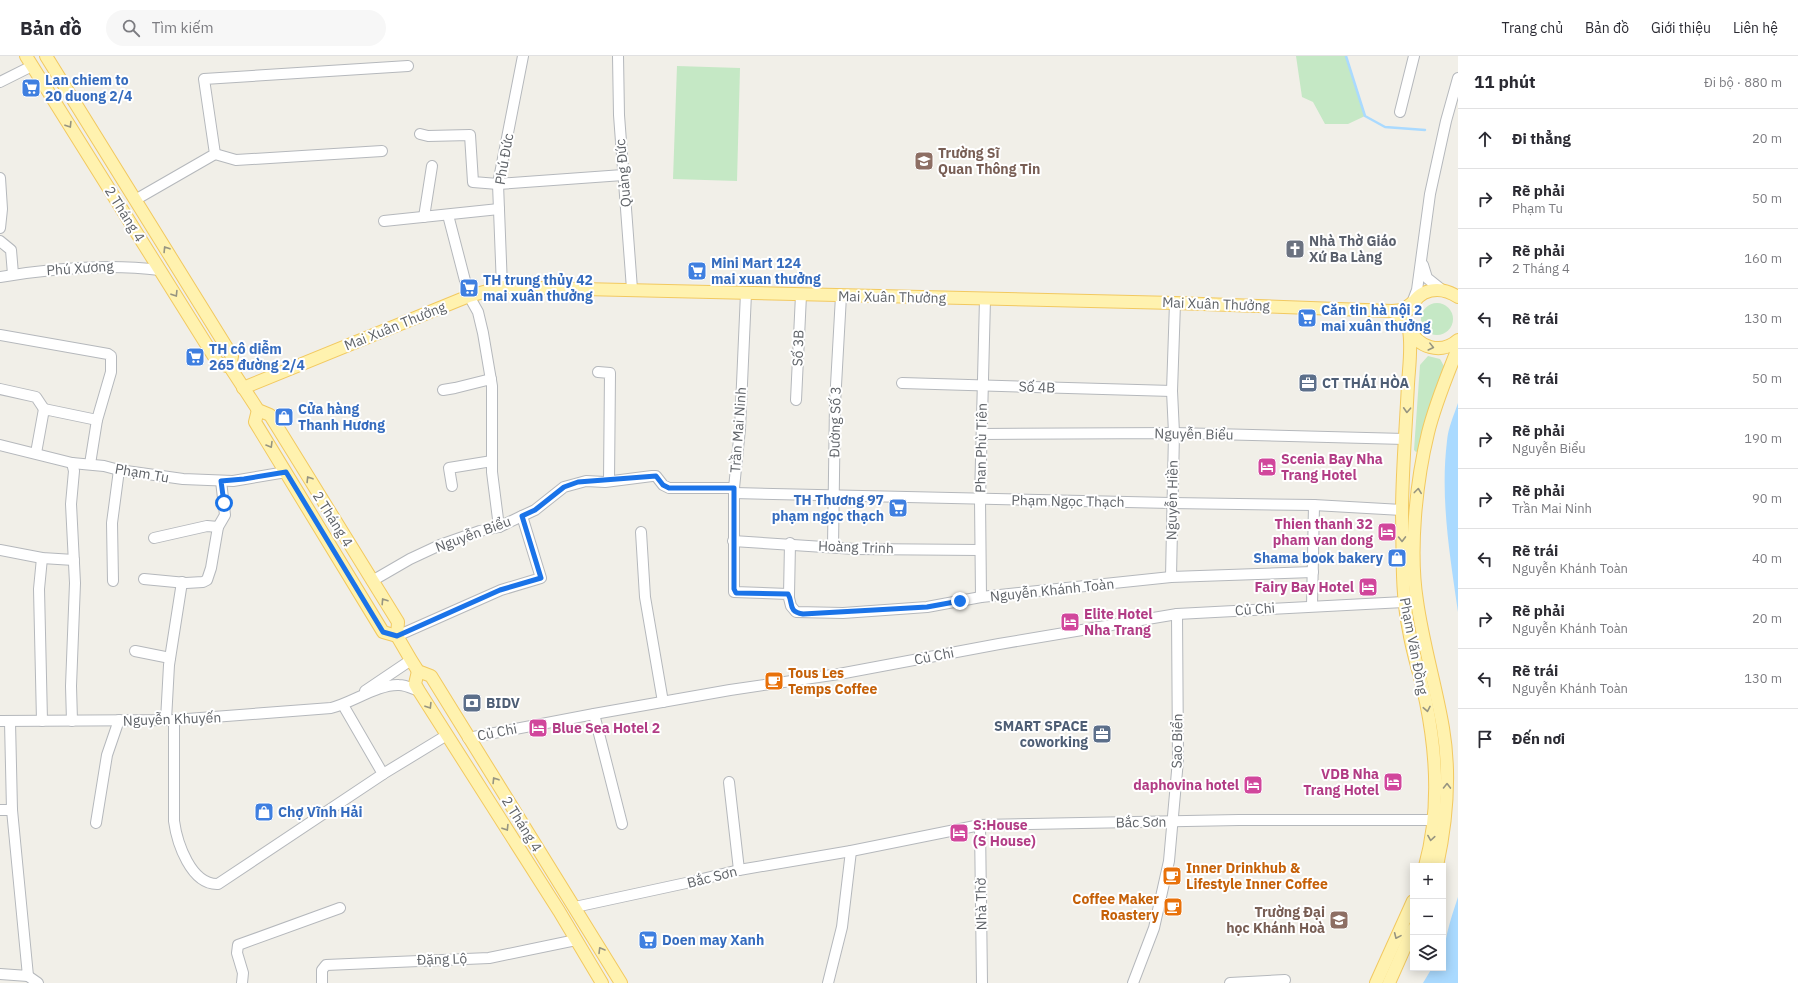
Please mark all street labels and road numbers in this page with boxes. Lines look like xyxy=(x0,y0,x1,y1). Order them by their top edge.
street label: Phú Đức xyxy=(491,132,517,186)
street label: Quảng Đức xyxy=(611,138,635,208)
street label: 2 Tháng 4 xyxy=(101,183,149,245)
street label: Phú Xương xyxy=(46,257,115,279)
street label: Mai Xuân Thưởng xyxy=(838,287,947,307)
street label: Mai Xuân Thưởng xyxy=(1162,293,1271,315)
street label: Mai Xuân Thưởng xyxy=(342,297,449,355)
street label: Số 3B xyxy=(788,329,808,367)
street label: Số 4B xyxy=(1018,377,1056,397)
street label: Trần Mai Ninh xyxy=(726,386,750,474)
street label: Đường Số 3 xyxy=(825,386,845,458)
street label: Phan Phù Tiên xyxy=(971,403,991,493)
street label: Nguyễn Biểu xyxy=(1154,424,1234,444)
street label: Phạm Tu xyxy=(114,459,170,487)
street label: Nguyễn Hiền xyxy=(1162,460,1182,540)
street label: 2 Tháng 4 xyxy=(309,488,357,550)
street label: Phạm Ngọc Thạch xyxy=(1011,491,1125,511)
street label: Nguyễn Biểu xyxy=(433,512,513,556)
street label: Hoàng Trinh xyxy=(818,537,894,557)
street label: Nguyễn Khánh Toàn xyxy=(989,575,1115,605)
street label: Phạm Văn Đồng xyxy=(1396,596,1432,697)
street label: Củ Chi xyxy=(1234,599,1276,619)
street label: Củ Chi xyxy=(913,643,955,669)
street label: Nguyễn Khuyến xyxy=(123,708,221,730)
street label: Sao Biển xyxy=(1168,713,1186,769)
street label: Củ Chi xyxy=(476,719,518,745)
street label: 2 Tháng 4 xyxy=(498,793,546,855)
street label: Bắc Sơn xyxy=(1115,813,1167,831)
street label: Bắc Sơn xyxy=(685,862,739,892)
street label: Nhà Thờ xyxy=(972,877,990,930)
street label: Đặng Lộ xyxy=(417,949,468,969)

